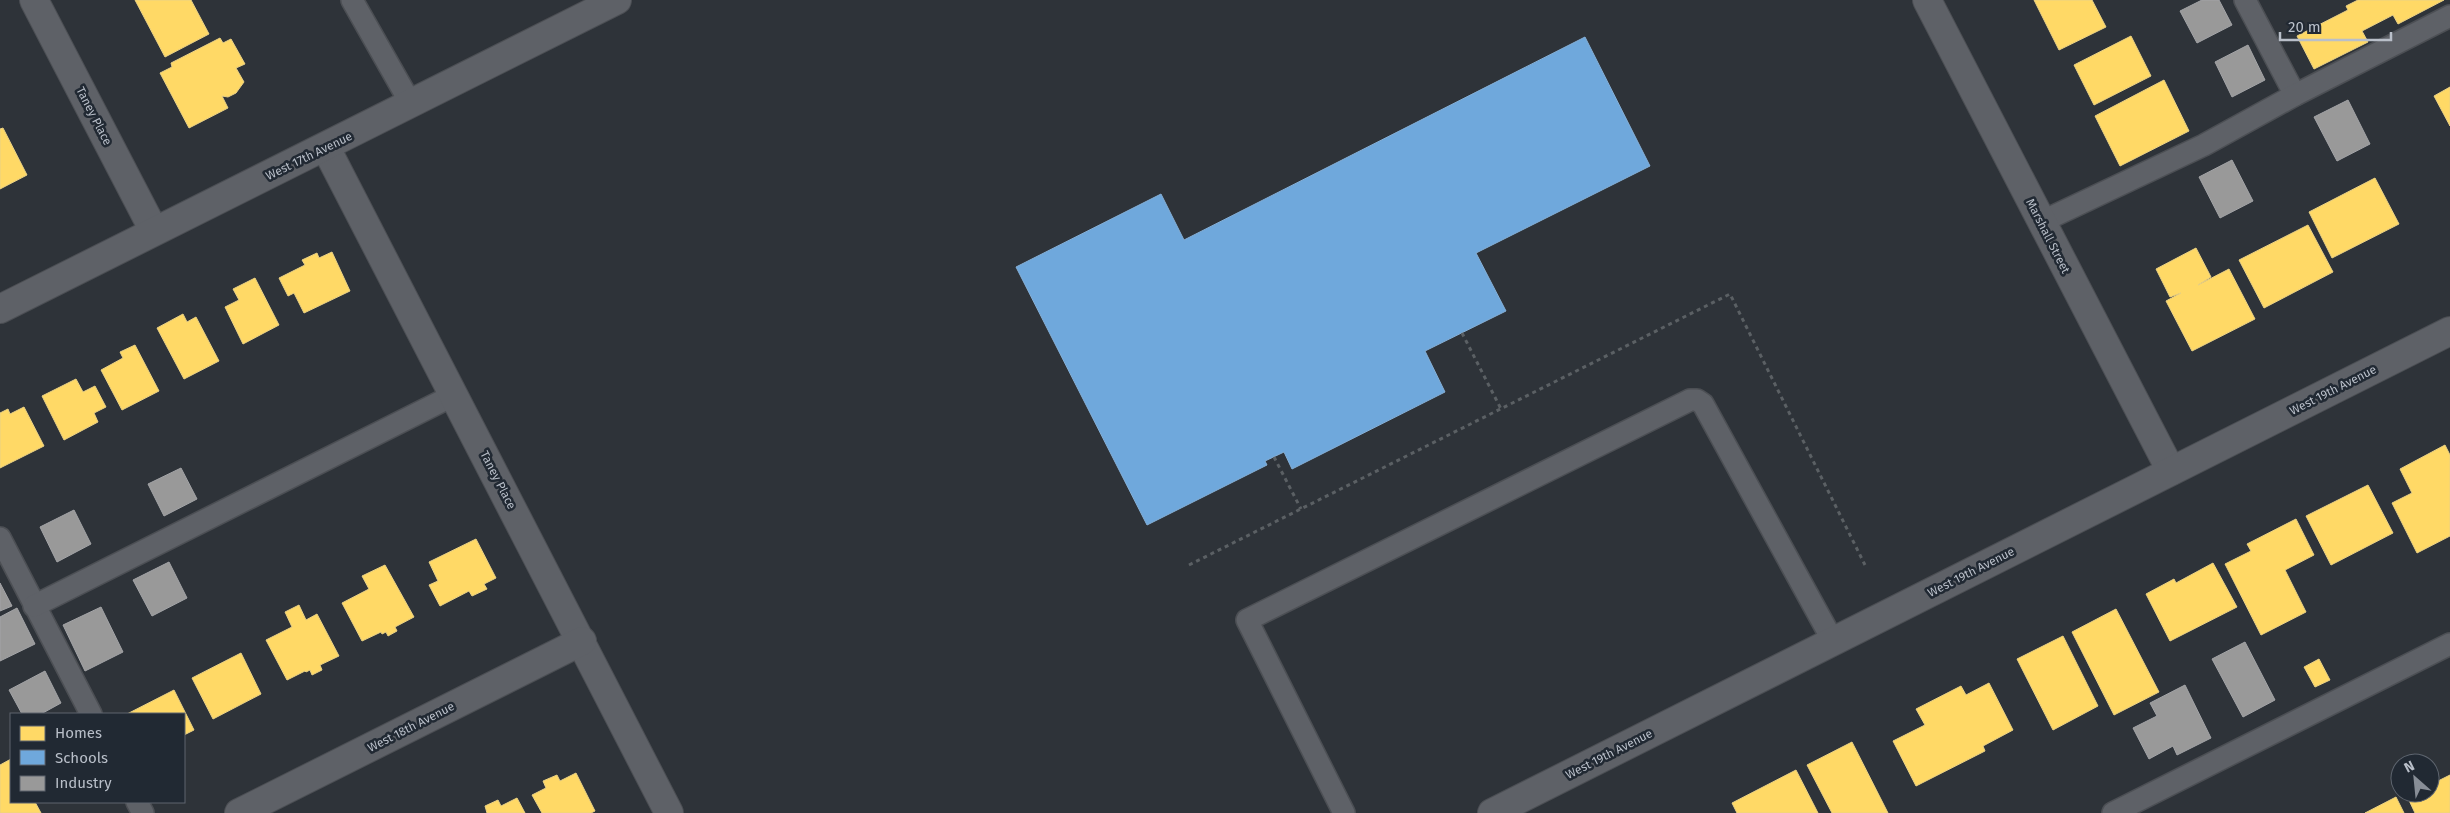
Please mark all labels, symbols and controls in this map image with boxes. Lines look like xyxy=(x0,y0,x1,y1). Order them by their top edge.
scale bar xyxy=(2280,10,2391,42)
text: 20 m xyxy=(2288,18,2321,36)
street label: Taney Place xyxy=(73,84,115,148)
street label: West 17th Avenue xyxy=(264,129,354,183)
street label: Marshall Street xyxy=(2023,196,2073,276)
street label: West 19th Avenue xyxy=(2287,362,2379,418)
street label: Taney Place xyxy=(477,448,519,512)
street label: West 19th Avenue xyxy=(1925,544,2017,600)
street label: West 18th Avenue xyxy=(365,699,457,755)
legend xyxy=(10,713,185,803)
text: Homes xyxy=(55,724,102,742)
street label: West 19th Avenue xyxy=(1563,726,1655,782)
text: Schools xyxy=(55,749,108,767)
north arrow xyxy=(2390,753,2440,803)
text: N xyxy=(2401,757,2417,777)
text: Industry xyxy=(55,774,112,792)

